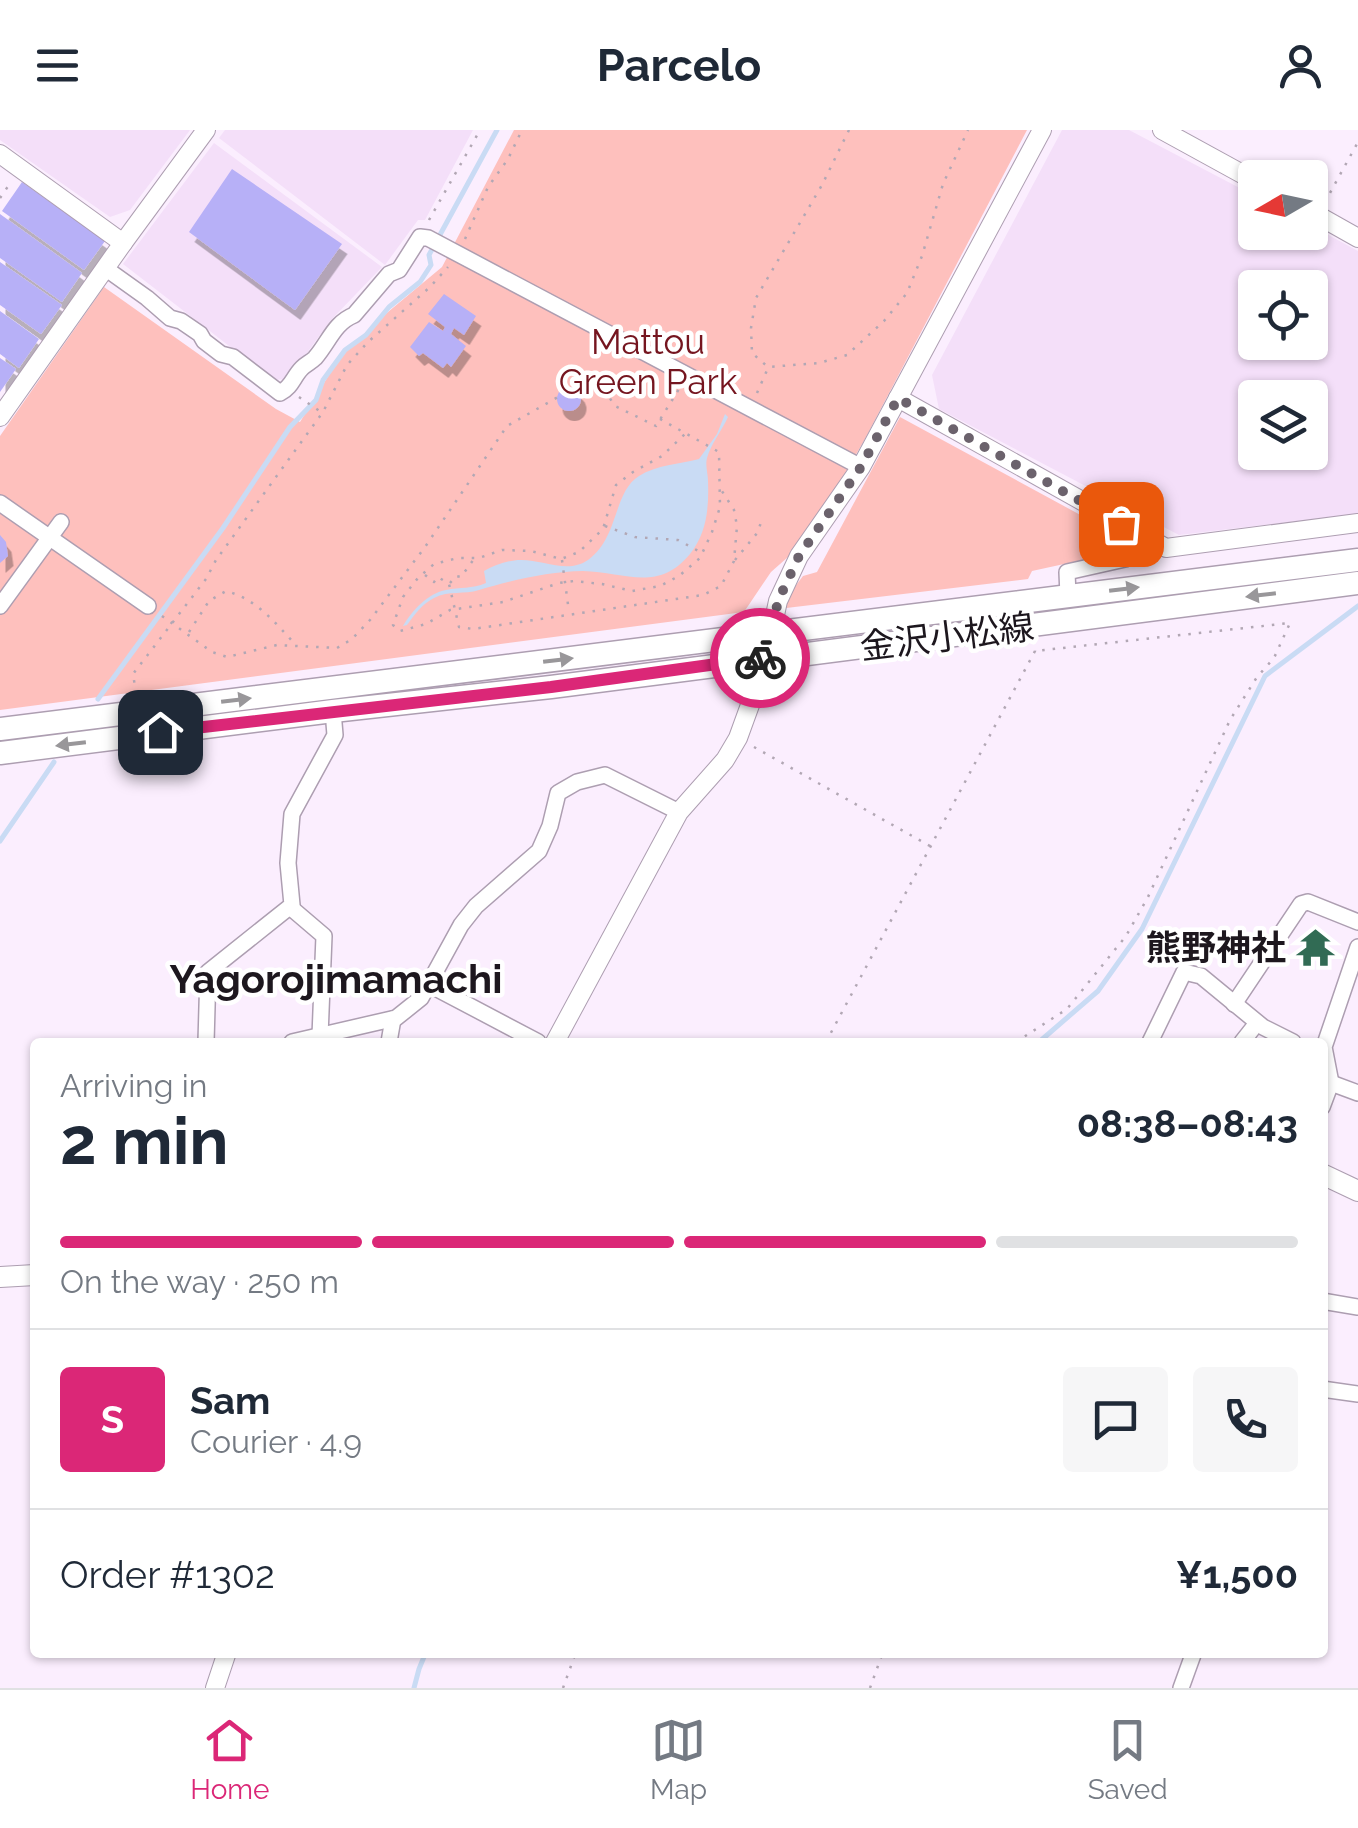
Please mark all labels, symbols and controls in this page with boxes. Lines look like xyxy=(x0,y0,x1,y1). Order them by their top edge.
icon: menu xyxy=(30,38,85,93)
icon: person xyxy=(1273,38,1328,93)
text: Parcelo xyxy=(597,39,761,92)
north arrow xyxy=(1238,160,1328,250)
map controls xyxy=(1238,160,1328,470)
button: locate xyxy=(1238,270,1328,360)
park label: Mattou Green Park xyxy=(559,321,738,402)
button: layers xyxy=(1238,380,1328,470)
pin xyxy=(1079,482,1164,567)
icon: bag xyxy=(1094,497,1149,552)
one-way arrow xyxy=(1108,581,1140,597)
one-way arrow xyxy=(1245,587,1277,603)
street label: 金沢小松線 xyxy=(858,605,1036,668)
courier xyxy=(710,608,810,708)
icon: bike xyxy=(733,631,788,686)
one-way arrow xyxy=(543,652,575,668)
pin xyxy=(118,690,203,775)
one-way arrow xyxy=(220,692,252,708)
icon: home xyxy=(133,705,188,760)
one-way arrow xyxy=(54,736,86,752)
place label: 熊野神社 xyxy=(1146,927,1286,968)
temple icon: 熊野神社 xyxy=(1295,927,1337,969)
district label: Yagorojimamachi xyxy=(170,955,502,1002)
text: Arriving in xyxy=(60,1067,207,1104)
text: 08:38–08:43 xyxy=(1077,1101,1298,1146)
text: 2 min xyxy=(60,1103,229,1179)
text: On the way · 250 m xyxy=(60,1263,339,1300)
button: chat xyxy=(1063,1367,1168,1472)
button: phone xyxy=(1193,1367,1298,1472)
text: Sam xyxy=(190,1378,270,1423)
text: S xyxy=(101,1397,124,1442)
text: Courier · 4.9 xyxy=(190,1423,362,1460)
text: Order #1302 xyxy=(60,1552,275,1597)
text: ¥1,500 xyxy=(1176,1552,1298,1597)
tab: Home xyxy=(190,1713,270,1806)
tab: Map xyxy=(650,1713,707,1806)
tab: Saved xyxy=(1088,1713,1168,1806)

